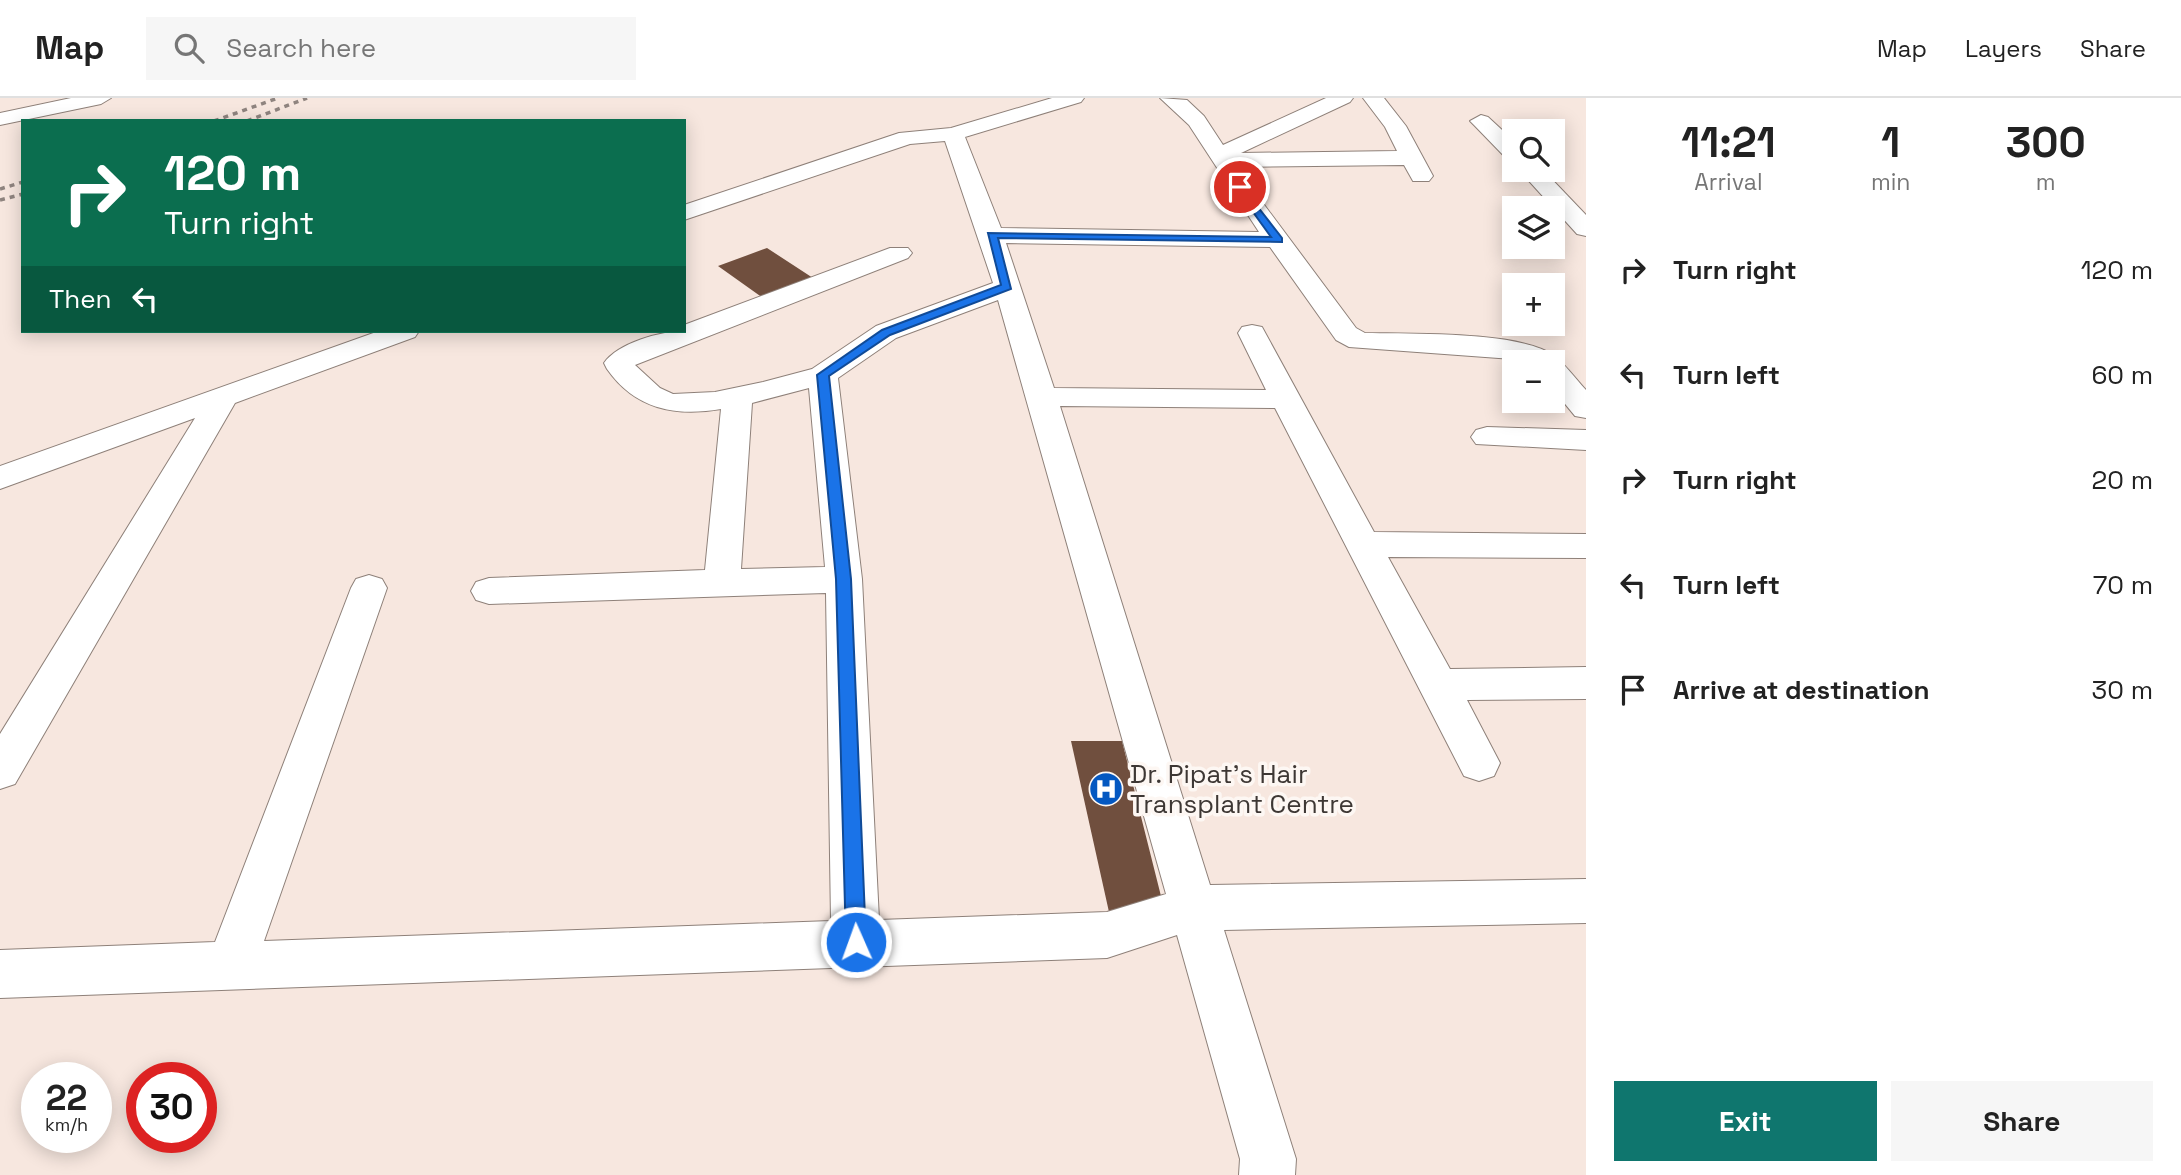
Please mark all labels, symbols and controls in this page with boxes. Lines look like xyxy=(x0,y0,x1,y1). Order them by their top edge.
search box xyxy=(146,17,636,80)
text: Map xyxy=(35,27,104,69)
icon: search xyxy=(170,29,208,67)
text: Search here xyxy=(226,31,376,65)
text: Map xyxy=(1877,33,1927,64)
text: Layers xyxy=(1965,33,2042,64)
text: Share xyxy=(2080,33,2146,64)
text: 11:21 xyxy=(1681,116,1776,169)
text: 1 xyxy=(1881,116,1900,169)
text: 300 xyxy=(2006,116,2086,169)
map controls xyxy=(1502,119,1565,413)
button: search xyxy=(1502,119,1565,182)
text: 120 m xyxy=(164,142,301,204)
icon: right xyxy=(49,147,140,238)
pin xyxy=(1210,157,1270,217)
text: Arrival xyxy=(1694,167,1763,197)
text: min xyxy=(1871,167,1910,197)
text: m xyxy=(2036,167,2056,197)
icon: arrive xyxy=(1221,168,1259,206)
button: layers xyxy=(1502,196,1565,259)
text: Turn right xyxy=(164,203,314,243)
icon: right xyxy=(1614,251,1652,289)
text: Turn right xyxy=(1673,253,1797,287)
text: 120 m xyxy=(2081,253,2153,287)
button: + xyxy=(1502,273,1565,336)
icon: left xyxy=(126,280,164,318)
text: Then xyxy=(49,282,112,316)
button: − xyxy=(1502,350,1565,413)
icon: left xyxy=(1614,356,1652,394)
text: Turn left xyxy=(1673,358,1780,392)
text: 60 m xyxy=(2091,358,2153,392)
icon: right xyxy=(1614,461,1652,499)
text: Turn right xyxy=(1673,463,1797,497)
text: 20 m xyxy=(2092,463,2153,497)
icon: left xyxy=(1614,566,1652,604)
text: Turn left xyxy=(1673,568,1780,602)
text: 70 m xyxy=(2093,568,2153,602)
icon: arrive xyxy=(1614,671,1652,709)
text: Arrive at destination xyxy=(1673,673,1930,707)
text: 30 m xyxy=(2092,673,2153,707)
place label: Dr. Pipat's Hair Transplant Centre xyxy=(1130,757,1354,821)
hospital icon: Dr. Pipat's Hair Transplant Centre xyxy=(1087,770,1125,808)
position arrow xyxy=(819,905,893,979)
speed limit sign: 30 xyxy=(126,1062,217,1153)
text: 22 xyxy=(46,1076,87,1120)
button: Exit xyxy=(1614,1081,1877,1161)
button: Share xyxy=(1891,1081,2153,1161)
text: km/h xyxy=(45,1113,88,1136)

